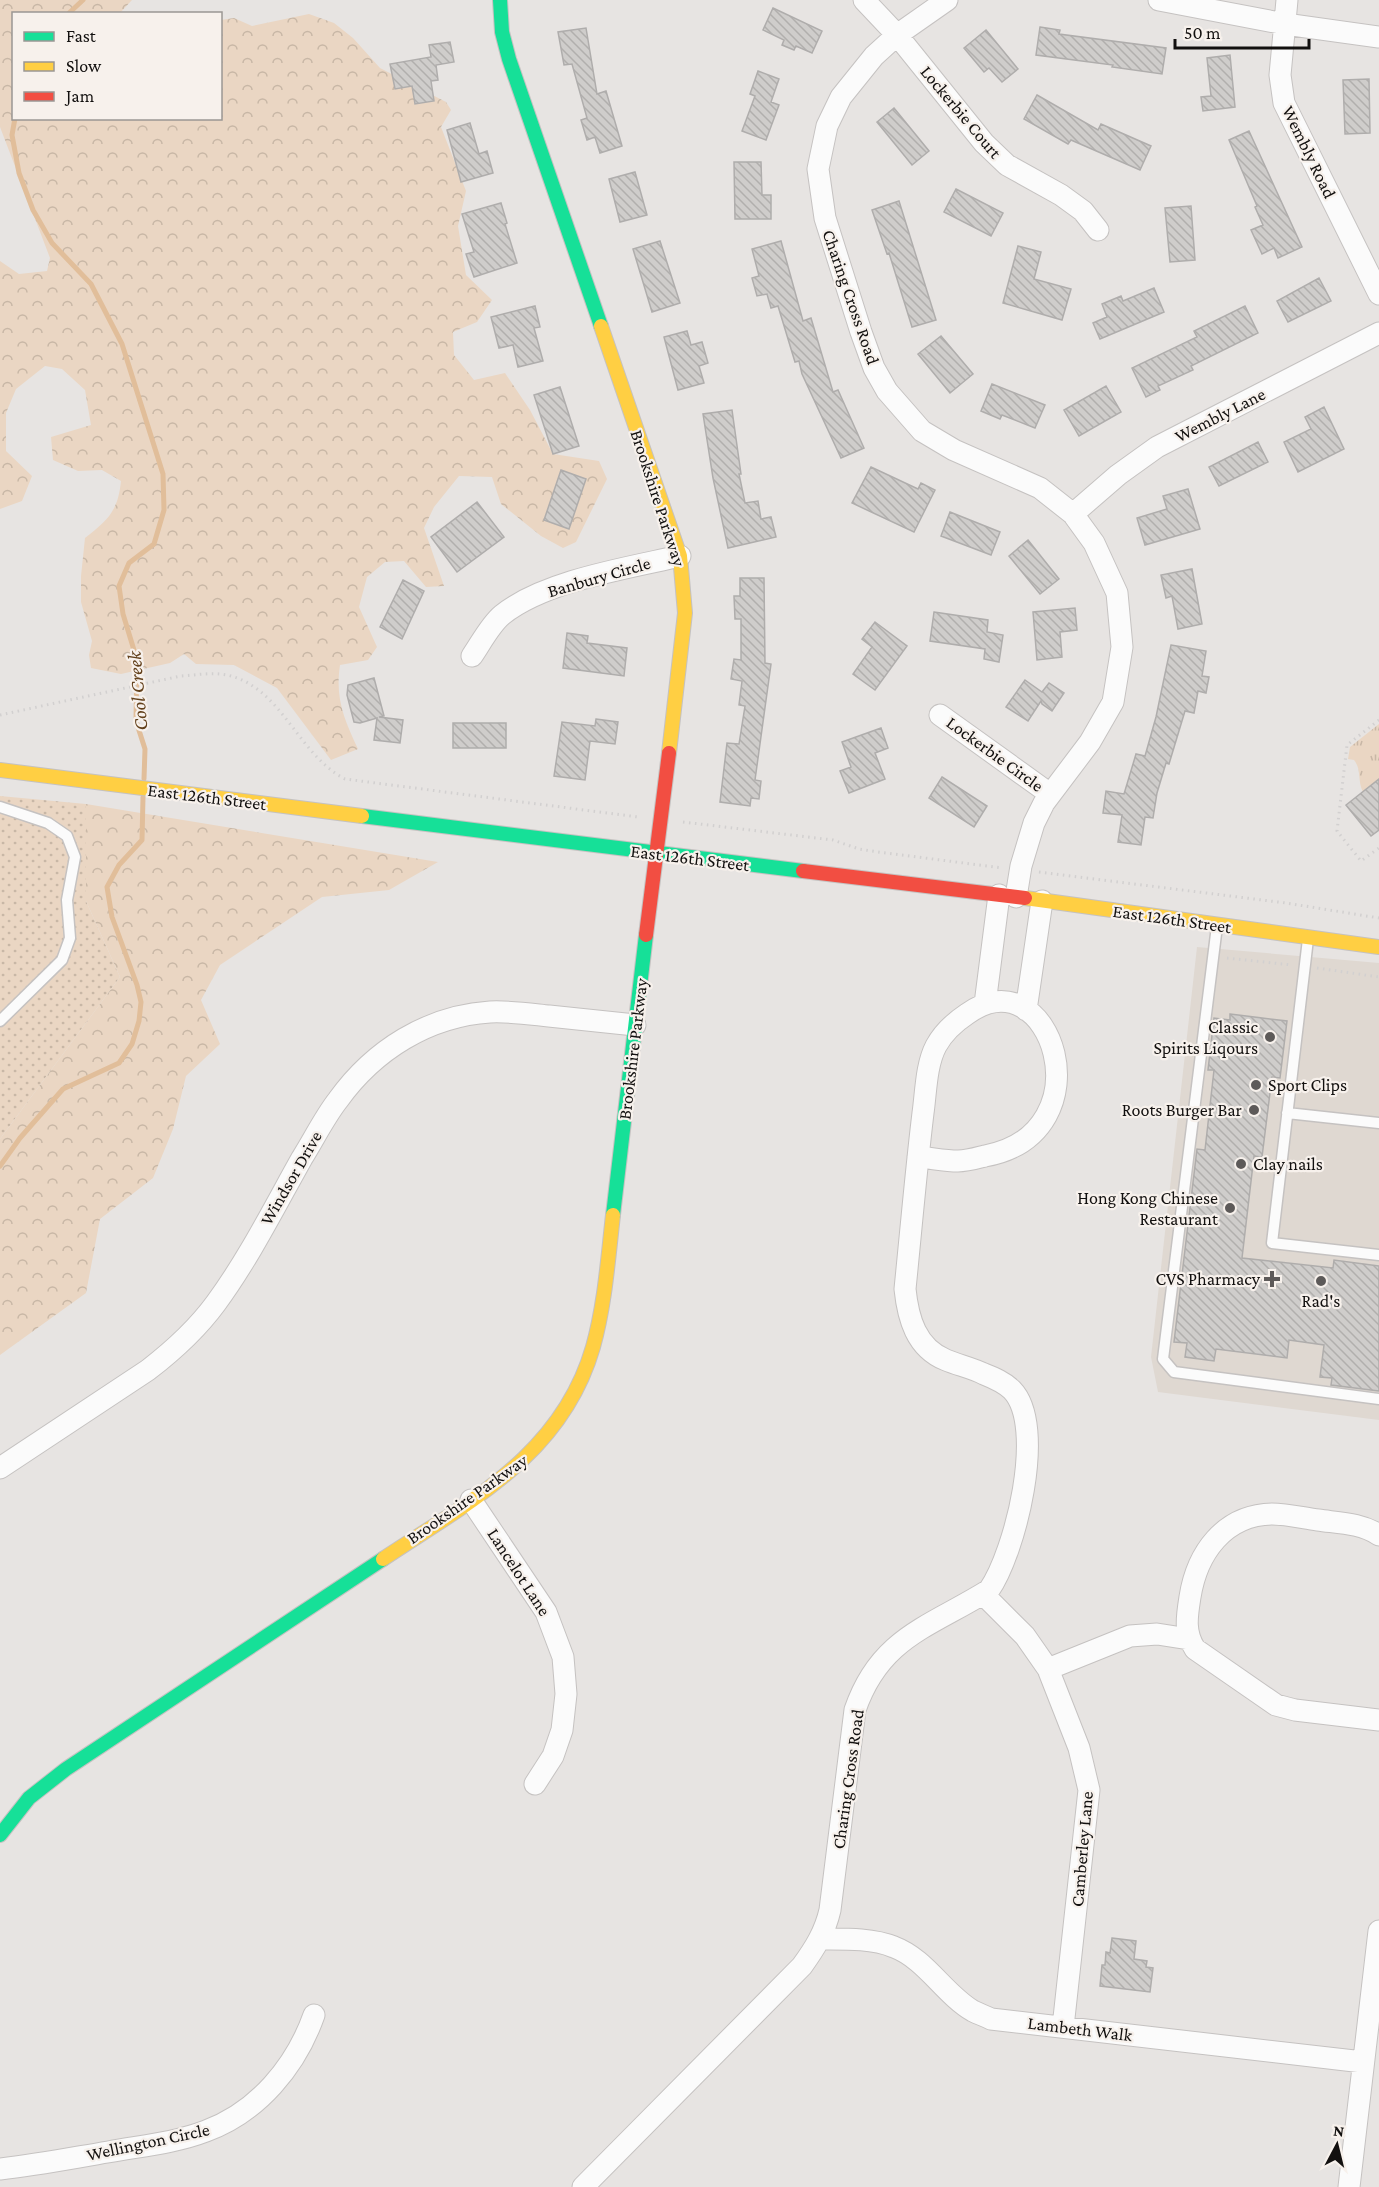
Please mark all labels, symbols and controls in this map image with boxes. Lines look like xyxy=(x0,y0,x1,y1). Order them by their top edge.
legend xyxy=(12,12,222,120)
scale bar xyxy=(1175,12,1308,50)
text: 50 m xyxy=(1184,23,1221,43)
text: Fast xyxy=(66,26,97,46)
text: Slow xyxy=(66,56,102,76)
street label: Lockerbie Court xyxy=(917,62,1006,163)
text: Jam xyxy=(64,86,95,106)
street label: Wembly Road xyxy=(1278,103,1340,202)
street label: Charing Cross Road xyxy=(819,227,884,367)
street label: Wembly Lane xyxy=(1171,384,1269,446)
street label: Brookshire Parkway xyxy=(627,427,690,569)
street label: Banbury Circle xyxy=(545,553,653,601)
water label: Cool Creek xyxy=(122,649,151,732)
street label: Lockerbie Circle xyxy=(943,712,1047,796)
street label: East 126th Street xyxy=(147,780,268,814)
street label: East 126th Street xyxy=(630,841,751,875)
street label: East 126th Street xyxy=(1112,901,1233,937)
street label: Brookshire Parkway xyxy=(614,976,652,1121)
place label: Classic Spirits Liqours xyxy=(1153,1017,1259,1058)
marker: Classic Spirits Liqours xyxy=(1263,1030,1277,1044)
place label: Sport Clips xyxy=(1268,1075,1347,1095)
marker: Sport Clips xyxy=(1249,1078,1263,1092)
place label: Roots Burger Bar xyxy=(1122,1100,1243,1120)
marker: Roots Burger Bar xyxy=(1247,1103,1261,1117)
street label: Windsor Drive xyxy=(256,1127,326,1228)
place label: Clay nails xyxy=(1253,1154,1323,1174)
marker: Clay nails xyxy=(1234,1157,1248,1171)
place label: Hong Kong Chinese Restaurant xyxy=(1077,1188,1219,1229)
marker: Hong Kong Chinese Restaurant xyxy=(1223,1201,1237,1215)
place label: CVS Pharmacy xyxy=(1155,1269,1261,1289)
marker: CVS Pharmacy xyxy=(1265,1272,1279,1286)
marker: Rad's xyxy=(1314,1274,1328,1288)
place label: Rad's xyxy=(1302,1291,1340,1311)
street label: Brookshire Parkway xyxy=(403,1450,532,1548)
street label: Lancelot Lane xyxy=(483,1525,555,1620)
street label: Charing Cross Road xyxy=(828,1707,868,1850)
street label: Camberley Lane xyxy=(1067,1790,1097,1908)
street label: Lambeth Walk xyxy=(1027,2013,1134,2045)
north arrow xyxy=(1307,2115,1367,2175)
street label: Wellington Circle xyxy=(85,2119,211,2165)
text: N xyxy=(1332,2122,1345,2140)

